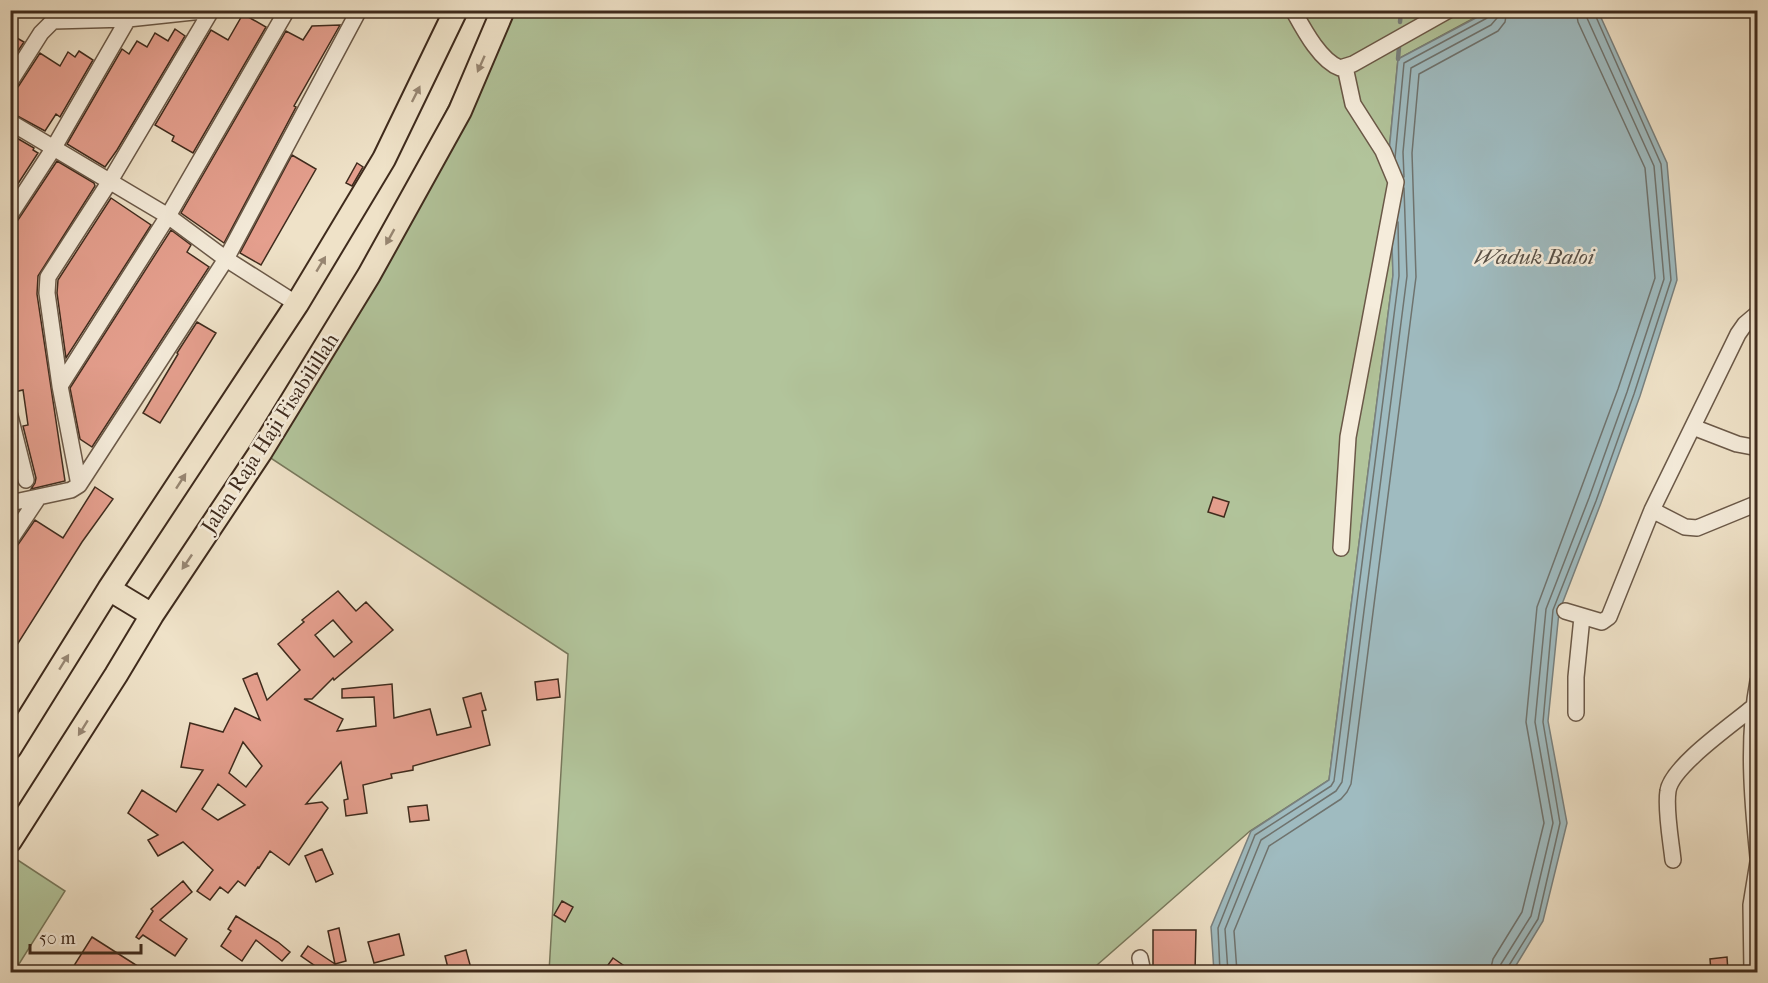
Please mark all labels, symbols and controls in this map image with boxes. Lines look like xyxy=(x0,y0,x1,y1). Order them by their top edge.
one-way arrow xyxy=(476,56,485,73)
one-way arrow xyxy=(412,86,421,103)
one-way arrow xyxy=(385,229,396,245)
water label: Waduk Baloi xyxy=(1474,244,1596,270)
one-way arrow xyxy=(316,256,327,272)
street label: Jalan Raja Haji Fisabilillah xyxy=(195,328,344,539)
one-way arrow xyxy=(175,472,186,489)
one-way arrow xyxy=(181,554,192,571)
one-way arrow xyxy=(58,654,69,670)
one-way arrow xyxy=(78,720,89,736)
scale bar xyxy=(30,917,141,955)
text: 50 m xyxy=(39,928,76,949)

